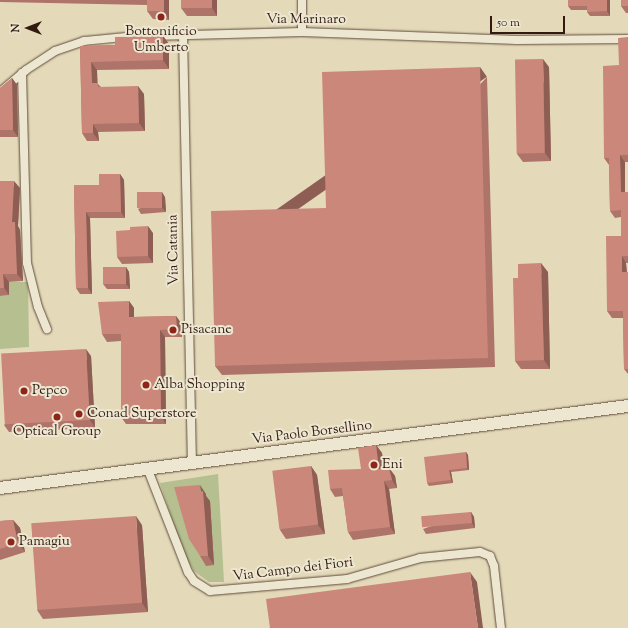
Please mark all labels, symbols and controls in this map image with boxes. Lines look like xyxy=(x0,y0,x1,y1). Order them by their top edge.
north arrow xyxy=(8,8,48,48)
scale bar xyxy=(492,8,567,34)
marker: Bottonificio Umberto xyxy=(156,12,166,22)
street label: Via Marinaro xyxy=(266,12,346,28)
text: 50 m xyxy=(497,14,520,32)
text: N xyxy=(8,24,24,32)
place label: Bottonificio Umberto xyxy=(125,24,197,56)
street label: Via Catania xyxy=(165,214,183,286)
place label: Pisacane xyxy=(181,322,232,338)
marker: Pisacane xyxy=(168,325,178,335)
place label: Alba Shopping xyxy=(154,377,245,393)
marker: Alba Shopping xyxy=(141,380,151,390)
place label: Pepco xyxy=(32,383,67,399)
marker: Pepco xyxy=(19,386,29,396)
place label: Conad Superstore xyxy=(87,406,197,422)
marker: Conad Superstore xyxy=(74,409,84,419)
marker: Optical Group xyxy=(52,412,62,422)
street label: Via Paolo Borsellino xyxy=(251,417,373,449)
place label: Optical Group xyxy=(13,424,101,440)
place label: Eni xyxy=(382,457,403,473)
marker: Eni xyxy=(369,460,379,470)
place label: Pamagiu xyxy=(19,534,70,550)
marker: Pamagiu xyxy=(6,537,16,547)
street label: Via Campo dei Fiori xyxy=(232,554,354,586)

